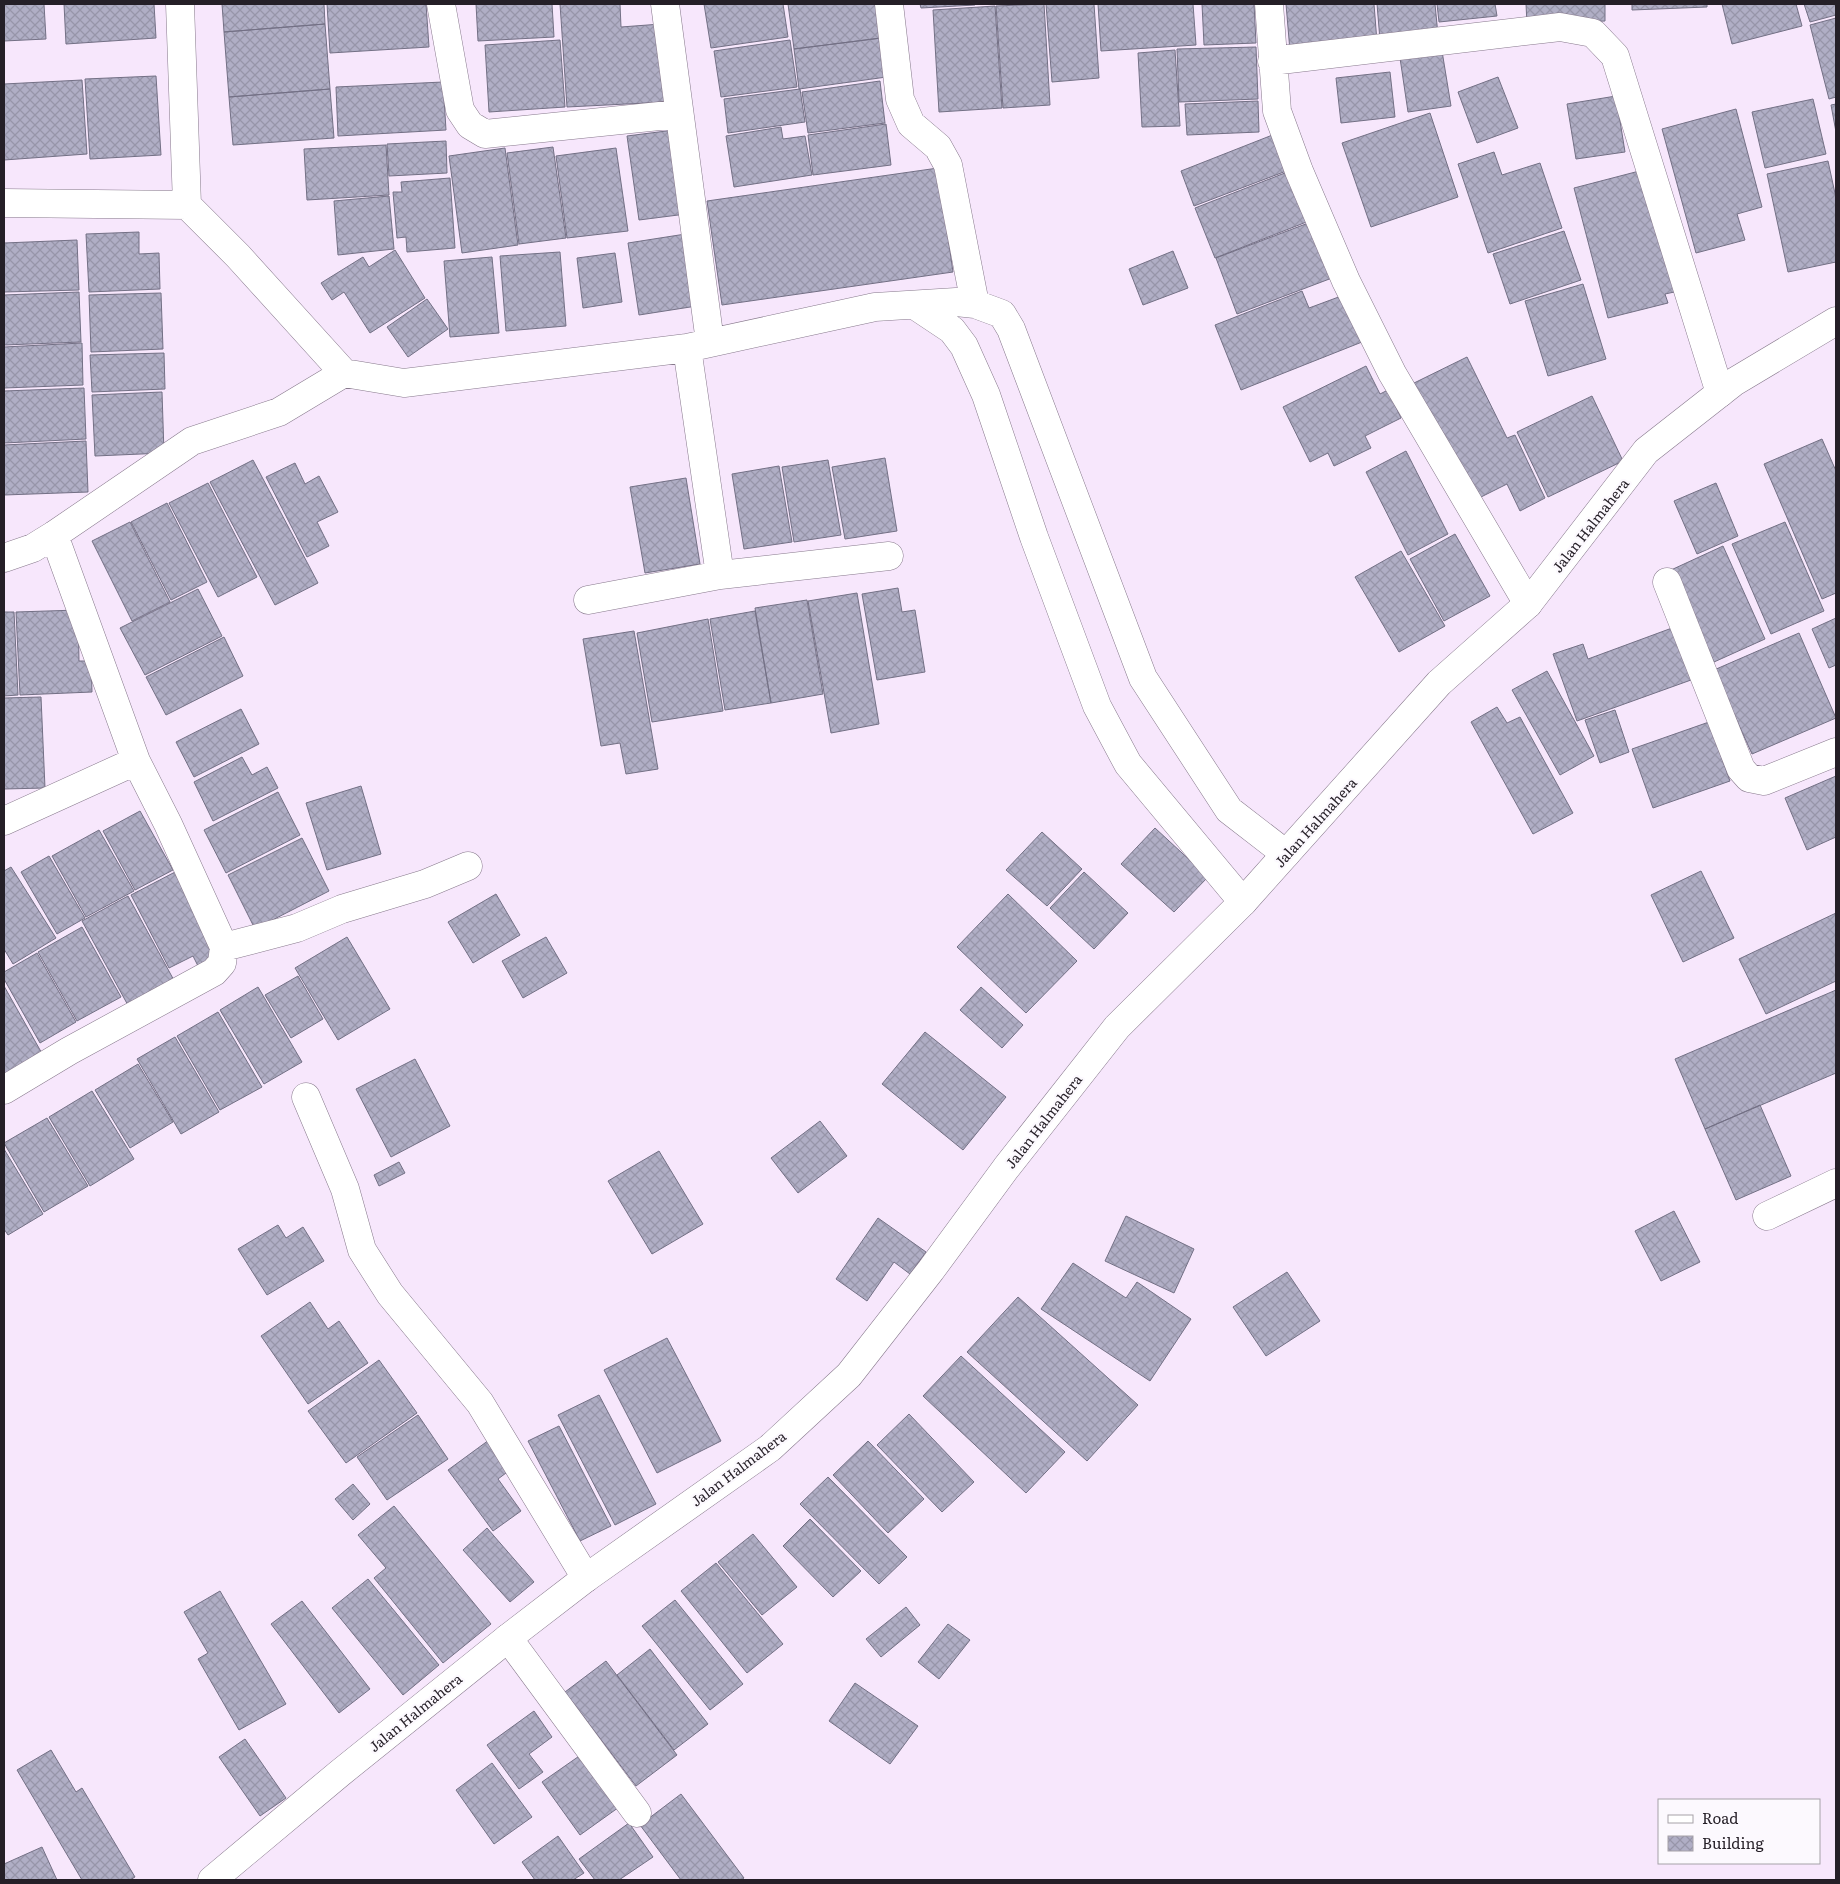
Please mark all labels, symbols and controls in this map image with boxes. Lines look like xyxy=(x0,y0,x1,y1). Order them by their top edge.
street label: Jalan Halmahera xyxy=(1547,473,1633,576)
street label: Jalan Halmahera xyxy=(1269,772,1361,871)
street label: Jalan Halmahera xyxy=(1000,1069,1086,1172)
street label: Jalan Halmahera xyxy=(686,1425,790,1510)
street label: Jalan Halmahera xyxy=(364,1668,466,1756)
legend xyxy=(1658,1799,1820,1864)
text: Road xyxy=(1702,1806,1738,1829)
text: Building xyxy=(1702,1831,1764,1854)

